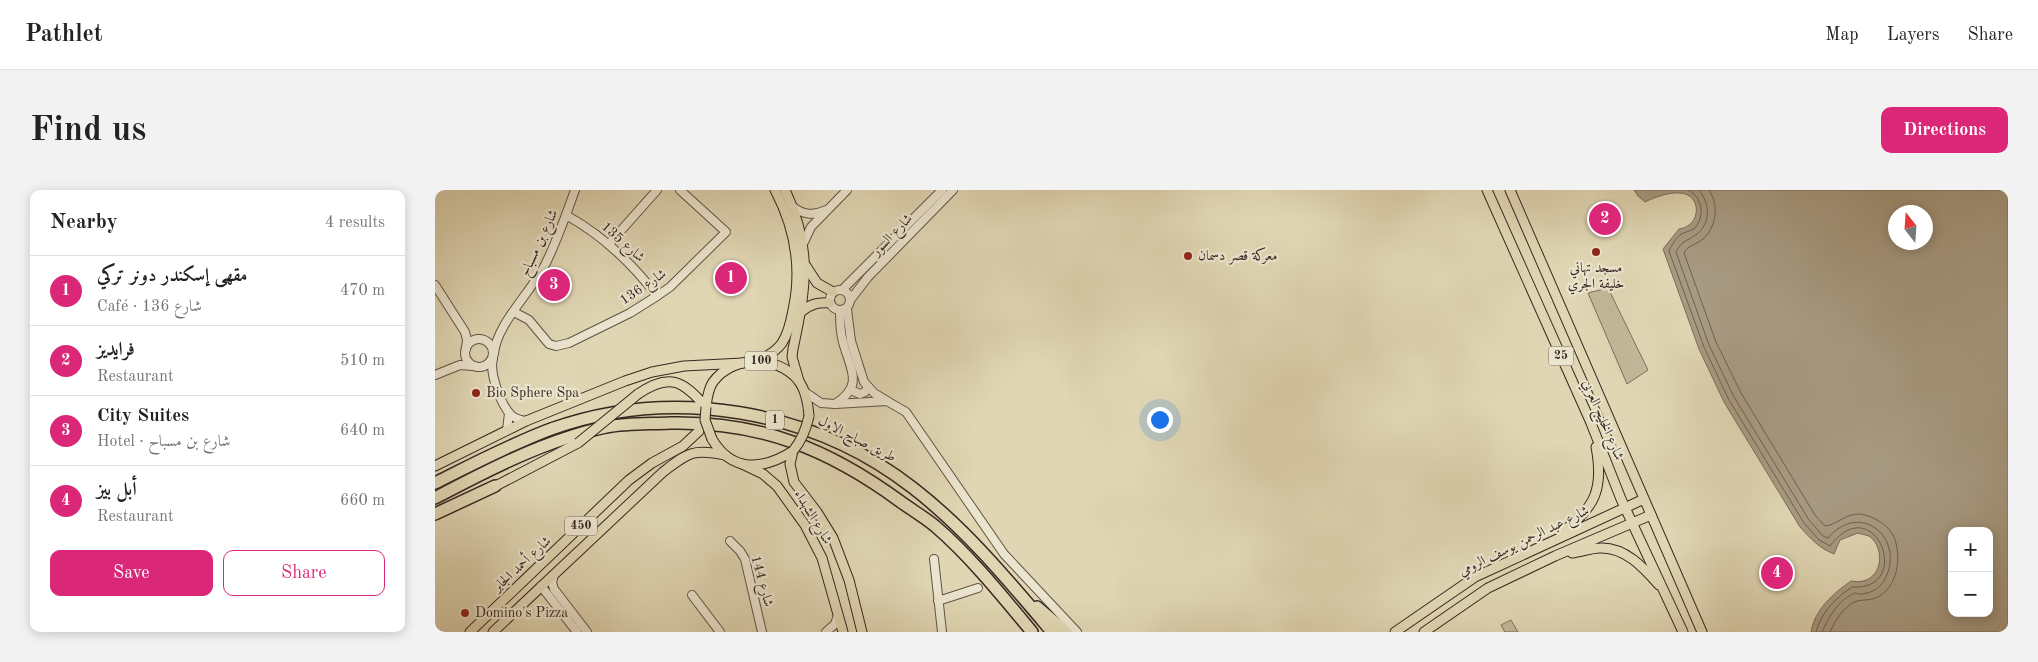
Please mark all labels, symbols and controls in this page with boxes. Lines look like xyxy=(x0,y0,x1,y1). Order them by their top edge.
text: Pathlet xyxy=(25,23,103,47)
text: Map xyxy=(1825,26,1859,44)
text: Layers xyxy=(1887,26,1939,44)
text: Share xyxy=(1967,26,2013,44)
button: Directions xyxy=(1881,107,2008,153)
text: Find us xyxy=(30,113,146,148)
pin: 2 xyxy=(1589,200,1621,238)
north arrow xyxy=(1888,205,1933,250)
street label: شارع بن مسباح xyxy=(517,207,565,281)
street label: شارع السور xyxy=(867,211,918,263)
text: Nearby xyxy=(50,212,118,233)
text: 4 results xyxy=(325,215,385,231)
street label: شارع 135 xyxy=(596,219,647,268)
marker: مسجد تهاني خليفة الجري xyxy=(1590,246,1602,258)
place label: معركة قصر دسمان xyxy=(1198,247,1278,265)
marker: معركة قصر دسمان xyxy=(1182,250,1194,262)
pin: 1 xyxy=(715,259,747,297)
place label: مسجد تهاني خليفة الجري xyxy=(1568,261,1624,295)
pin: 3 xyxy=(538,266,570,304)
street label: شارع 136 xyxy=(617,266,671,311)
text: مقهى إسكندر دونر تركي xyxy=(97,267,247,286)
text: 1 xyxy=(61,283,71,299)
text: 470 m xyxy=(340,283,385,299)
text: Café · شارع 136 xyxy=(97,299,202,315)
text: فرايديز xyxy=(97,341,135,360)
road number: 25 xyxy=(1549,347,1573,366)
road number: 100 xyxy=(745,352,777,370)
text: 2 xyxy=(61,353,71,369)
text: 510 m xyxy=(340,353,385,369)
text: Restaurant xyxy=(97,369,174,385)
street label: شارع الخليج العربي xyxy=(1575,378,1626,464)
place label: Bio Sphere Spa xyxy=(486,386,579,400)
marker: Bio Sphere Spa xyxy=(470,387,482,399)
text: City Suites xyxy=(97,407,189,426)
your location xyxy=(1147,407,1173,433)
road number: 1 xyxy=(766,410,784,430)
street label: طريق صباح الاول xyxy=(814,413,898,469)
text: 3 xyxy=(61,423,71,439)
text: 640 m xyxy=(340,423,385,439)
text: Hotel · شارع بن مسباح xyxy=(97,434,230,450)
text: أبل بيز xyxy=(97,481,137,500)
street label: شارع الشهداء xyxy=(788,487,835,549)
text: 4 xyxy=(61,493,71,509)
text: 660 m xyxy=(340,493,385,509)
street label: شارع عبد الرحمن يوسف الرومي xyxy=(1456,502,1593,582)
text: Restaurant xyxy=(97,509,174,525)
road number: 450 xyxy=(565,516,597,536)
map controls xyxy=(1948,527,1993,617)
button: + xyxy=(1948,527,1993,572)
street label: شارع أحمد الجابر xyxy=(486,531,557,599)
button: Save xyxy=(50,550,213,596)
button: Share xyxy=(223,550,385,596)
street label: شارع 144 xyxy=(745,554,776,609)
pin: 4 xyxy=(1761,554,1793,592)
button: − xyxy=(1948,572,1993,617)
place label: Domino's Pizza xyxy=(475,606,568,620)
marker: Domino's Pizza xyxy=(459,607,471,619)

